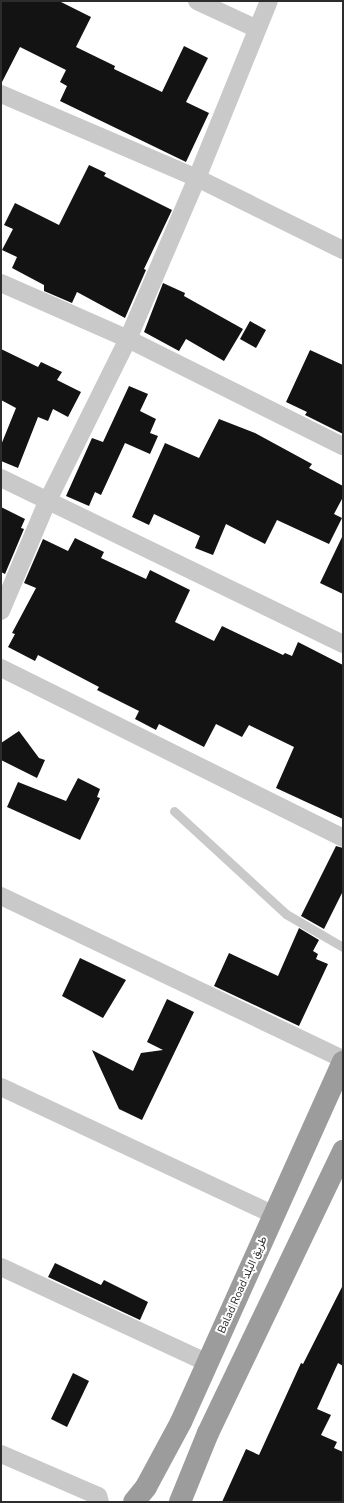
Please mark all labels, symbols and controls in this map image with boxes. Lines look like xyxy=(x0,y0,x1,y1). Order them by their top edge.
street label: Balad Road طريق البلد xyxy=(216,1234,270,1336)

